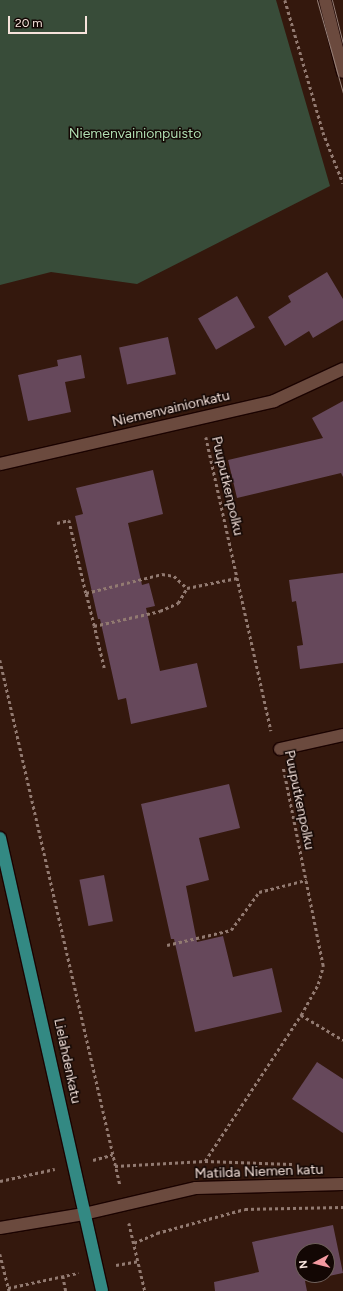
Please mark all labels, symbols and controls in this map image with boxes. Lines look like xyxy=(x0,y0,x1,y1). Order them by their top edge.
scale bar xyxy=(10,8,89,34)
text: 20 m xyxy=(15,16,43,30)
park label: Niemenvainionpuisto xyxy=(69,126,201,142)
street label: Niemenvainionkatu xyxy=(110,387,232,431)
street label: Puuputkenpolku xyxy=(207,435,247,537)
street label: Puuputkenpolku xyxy=(280,749,318,851)
street label: Lielahdenkatu xyxy=(50,1017,84,1105)
street label: Matilda Niemen katu xyxy=(194,1161,324,1183)
north arrow xyxy=(295,1243,335,1283)
text: N xyxy=(297,1259,311,1269)

